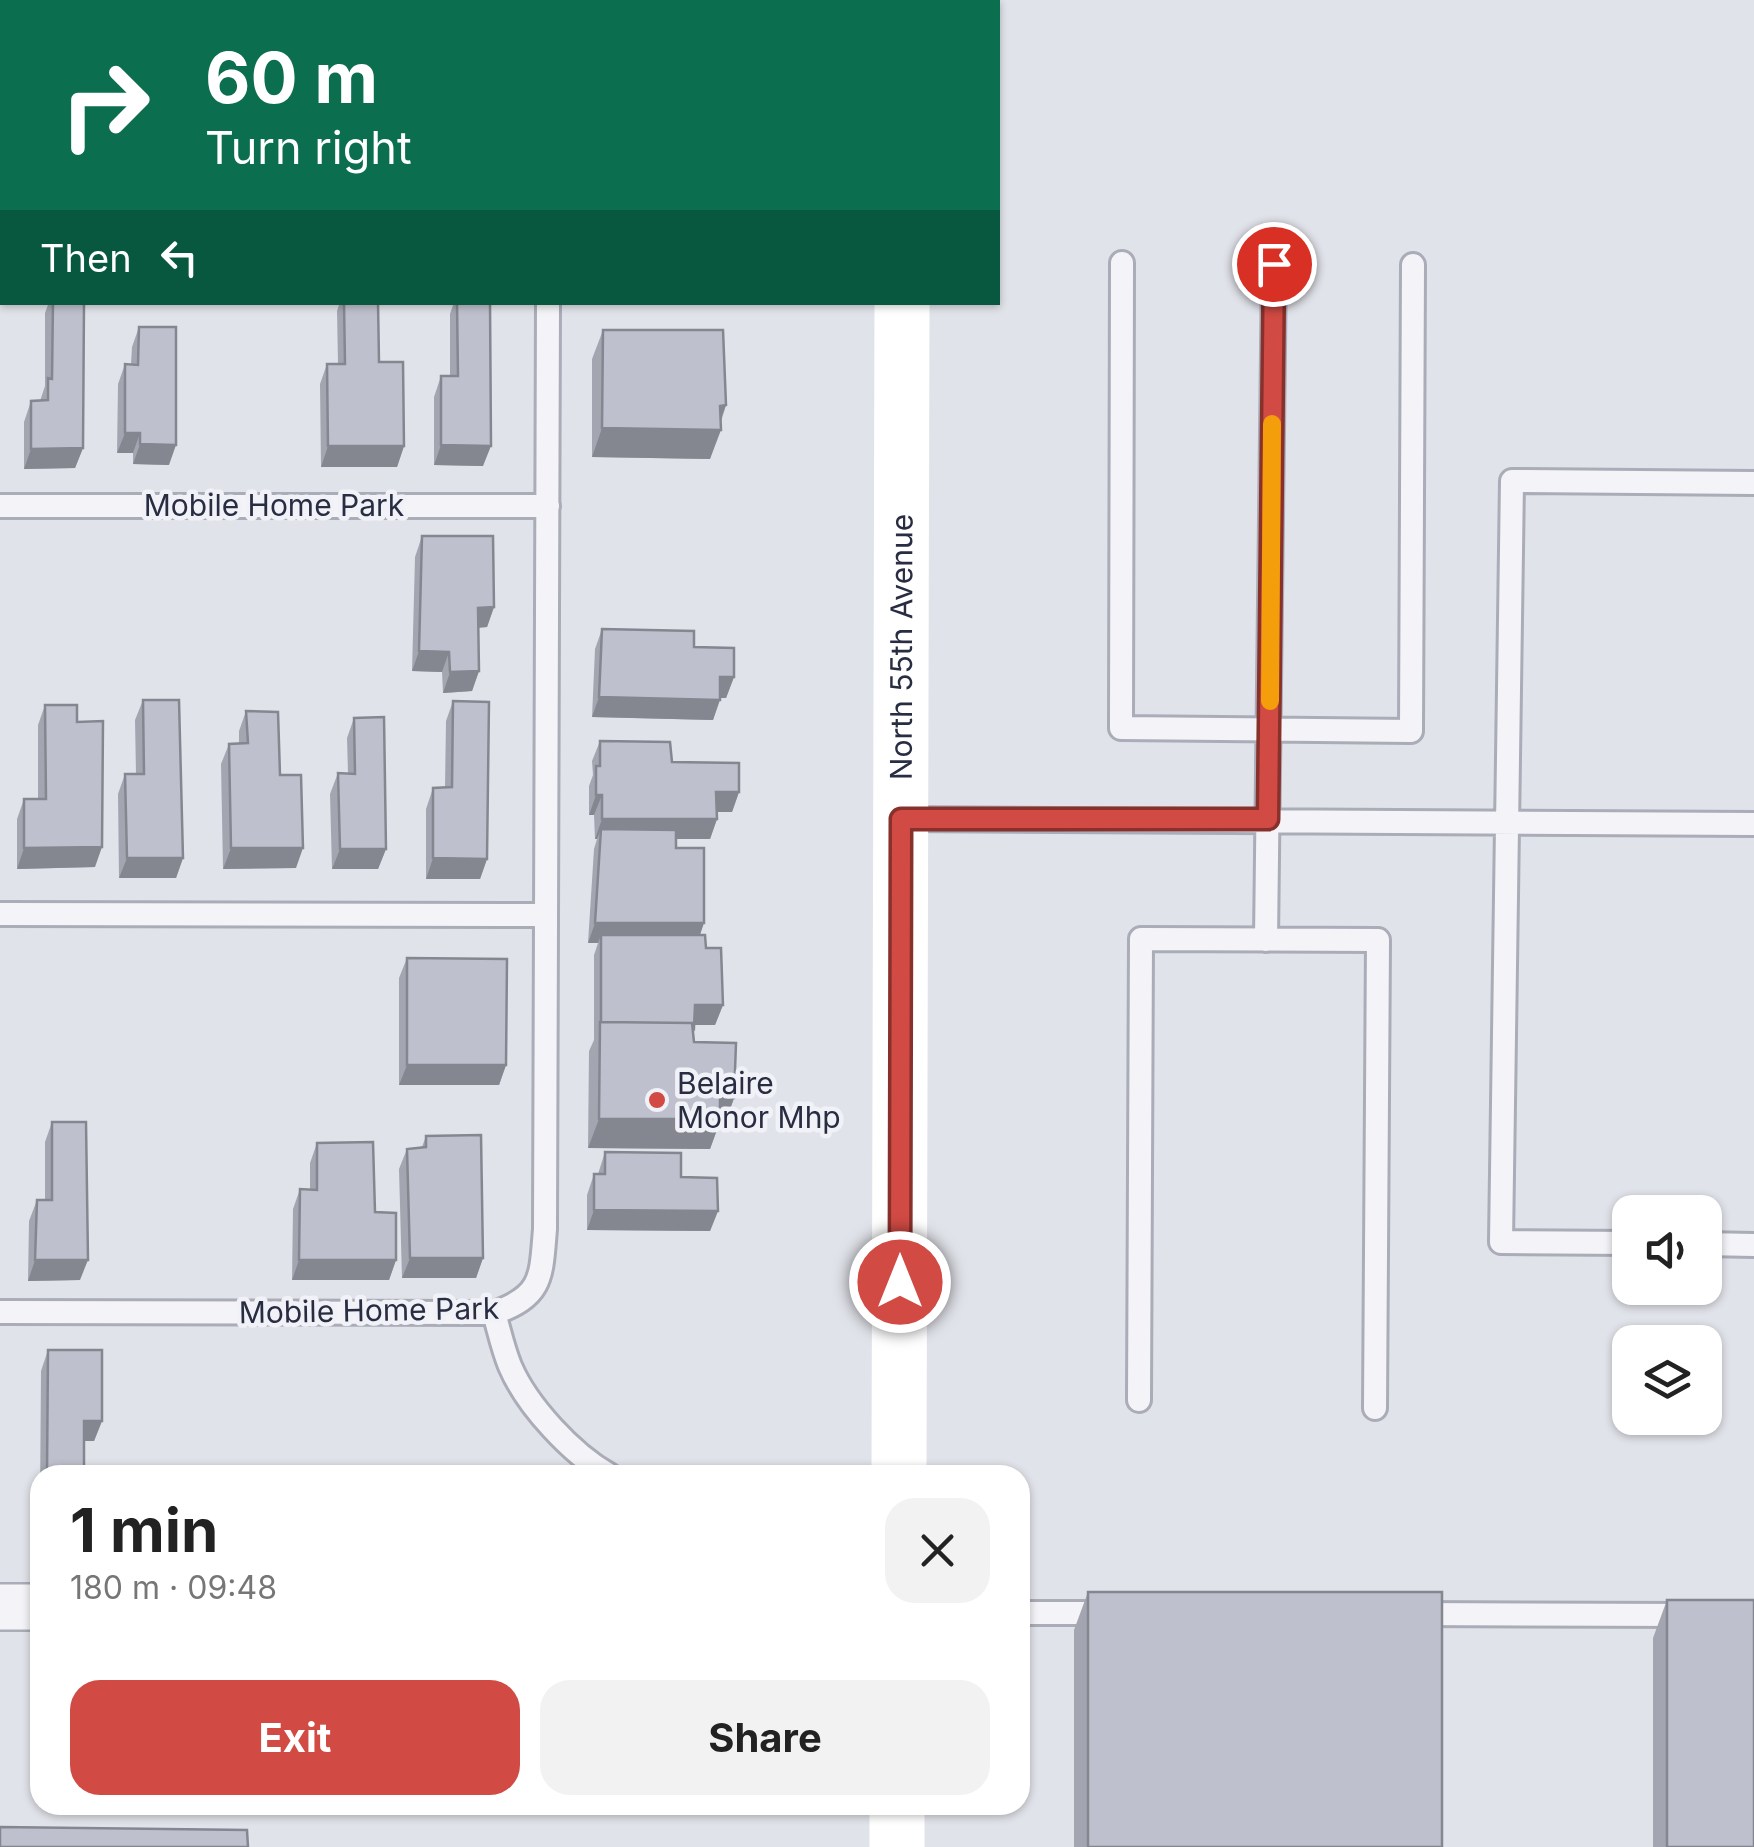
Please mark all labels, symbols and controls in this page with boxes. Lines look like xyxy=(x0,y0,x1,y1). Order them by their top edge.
text: 60 m xyxy=(205,35,378,120)
icon: right xyxy=(40,40,170,170)
text: Turn right xyxy=(205,120,412,175)
pin xyxy=(1232,222,1317,307)
icon: left xyxy=(152,230,207,285)
text: Then xyxy=(40,235,132,281)
icon: arrive xyxy=(1247,237,1302,292)
street label: Mobile Home Park xyxy=(144,487,405,523)
street label: North 55th Avenue xyxy=(883,514,919,780)
place label: Belaire Monor Mhp xyxy=(677,1065,841,1135)
marker: Belaire Monor Mhp xyxy=(646,1089,668,1111)
map controls xyxy=(1612,1195,1722,1435)
button: sound xyxy=(1612,1195,1722,1305)
position arrow xyxy=(848,1230,952,1334)
street label: Mobile Home Park xyxy=(238,1290,500,1330)
button: layers xyxy=(1612,1325,1722,1435)
text: 1 min xyxy=(70,1494,218,1566)
button: close xyxy=(885,1498,990,1603)
text: 180 m · 09:48 xyxy=(70,1568,277,1607)
button: Exit xyxy=(70,1680,520,1795)
button: Share xyxy=(540,1680,990,1795)

